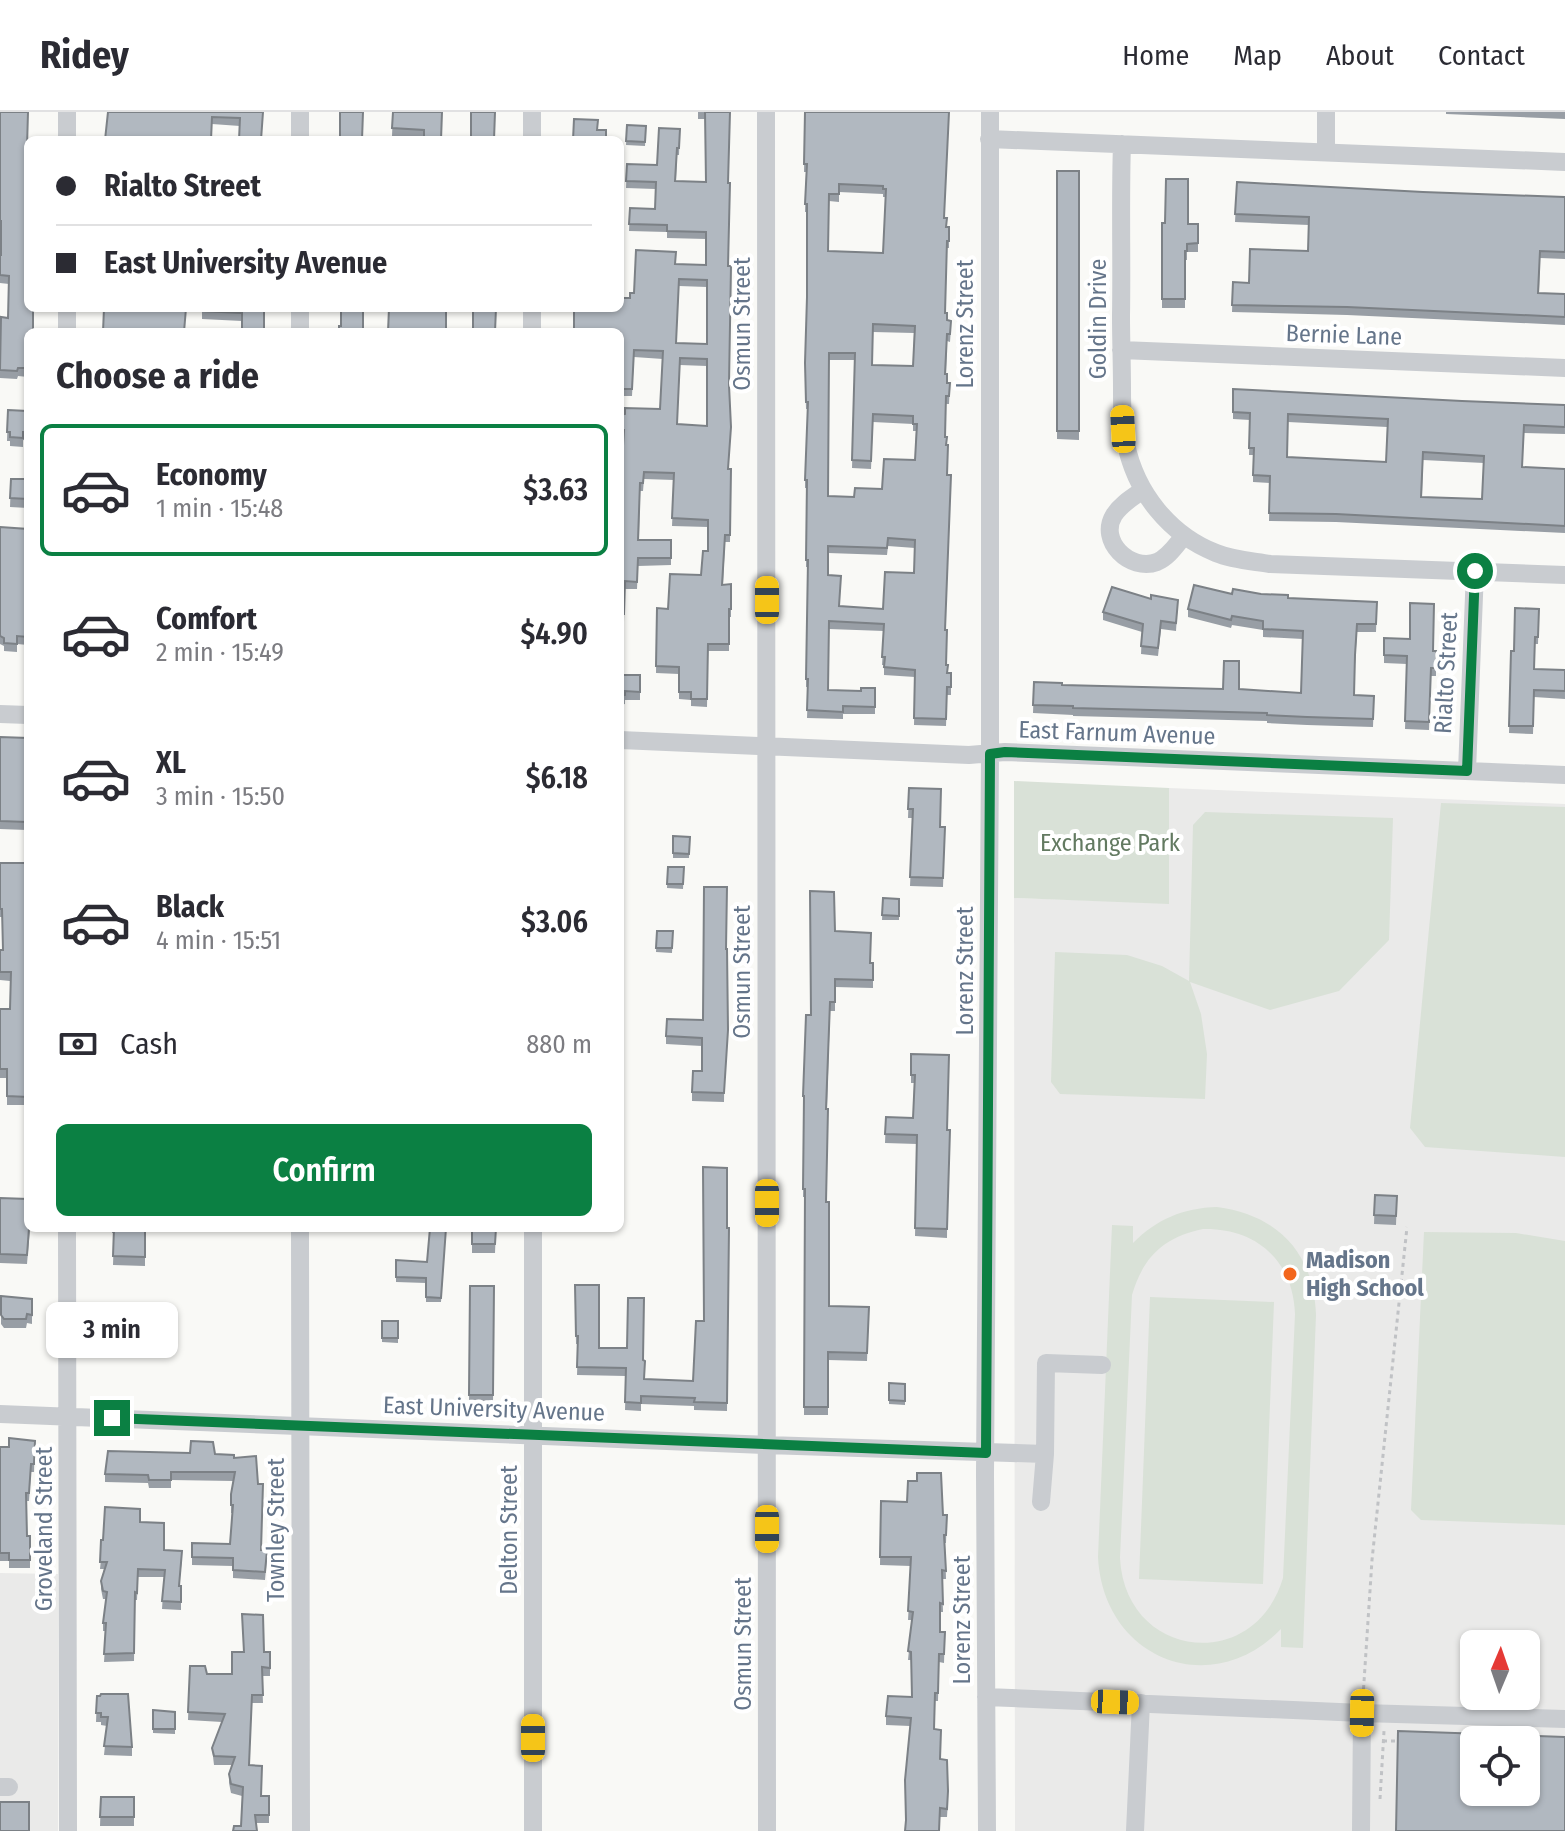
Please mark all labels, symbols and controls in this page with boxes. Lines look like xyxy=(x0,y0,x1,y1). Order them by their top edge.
text: Ridey xyxy=(40,32,129,78)
text: Home xyxy=(1122,39,1189,72)
text: Map xyxy=(1233,39,1282,72)
text: About xyxy=(1326,39,1394,72)
text: Contact xyxy=(1438,39,1525,72)
text: Rialto Street xyxy=(104,168,261,204)
text: East University Avenue xyxy=(104,245,387,281)
street label: Osmun Street xyxy=(728,257,756,391)
street label: Lorenz Street xyxy=(951,259,979,389)
street label: Goldin Drive xyxy=(1084,259,1112,379)
street label: Bernie Lane xyxy=(1285,319,1403,351)
text: Choose a ride xyxy=(56,354,259,398)
car xyxy=(1110,404,1136,454)
icon: car xyxy=(60,454,132,526)
text: Economy xyxy=(156,457,267,493)
text: $3.63 xyxy=(523,472,588,508)
text: 1 min · 15:48 xyxy=(156,493,283,524)
route start xyxy=(1457,553,1493,589)
car xyxy=(755,576,779,624)
icon: car xyxy=(60,598,132,670)
text: Comfort xyxy=(156,601,257,637)
street label: Rialto Street xyxy=(1429,611,1463,735)
text: $4.90 xyxy=(520,616,588,652)
text: 2 min · 15:49 xyxy=(156,637,284,668)
street label: East Farnum Avenue xyxy=(1018,716,1216,750)
icon: car xyxy=(60,742,132,814)
text: XL xyxy=(156,745,186,781)
text: $6.18 xyxy=(526,760,588,796)
text: 3 min · 15:50 xyxy=(156,781,285,812)
park label: Exchange Park xyxy=(1040,829,1181,857)
icon: car xyxy=(60,886,132,958)
text: Black xyxy=(156,889,224,925)
text: $3.06 xyxy=(521,904,588,940)
street label: Osmun Street xyxy=(728,905,756,1039)
street label: Lorenz Street xyxy=(951,906,979,1036)
text: 4 min · 15:51 xyxy=(156,925,281,956)
icon: cash xyxy=(56,1022,100,1066)
text: Cash xyxy=(120,1026,178,1062)
text: 880 m xyxy=(526,1029,592,1060)
button: Confirm xyxy=(56,1124,592,1216)
car xyxy=(755,1179,779,1227)
place label: Madison High School xyxy=(1306,1246,1424,1302)
marker: Madison High School xyxy=(1281,1265,1299,1283)
callout: 3 min xyxy=(46,1302,178,1358)
text: 3 min xyxy=(83,1314,141,1345)
street label: East University Avenue xyxy=(383,1391,605,1427)
route end xyxy=(94,1400,130,1436)
street label: Groveland Street xyxy=(30,1447,58,1611)
street label: Townley Street xyxy=(262,1458,290,1602)
street label: Delton Street xyxy=(495,1465,523,1595)
car xyxy=(755,1505,779,1553)
street label: Lorenz Street xyxy=(948,1555,976,1685)
street label: Osmun Street xyxy=(729,1577,757,1711)
north arrow xyxy=(1460,1630,1540,1710)
map controls xyxy=(1460,1630,1540,1806)
car xyxy=(1091,1689,1139,1715)
car xyxy=(1350,1689,1374,1737)
car xyxy=(521,1714,545,1762)
button: locate xyxy=(1460,1726,1540,1806)

